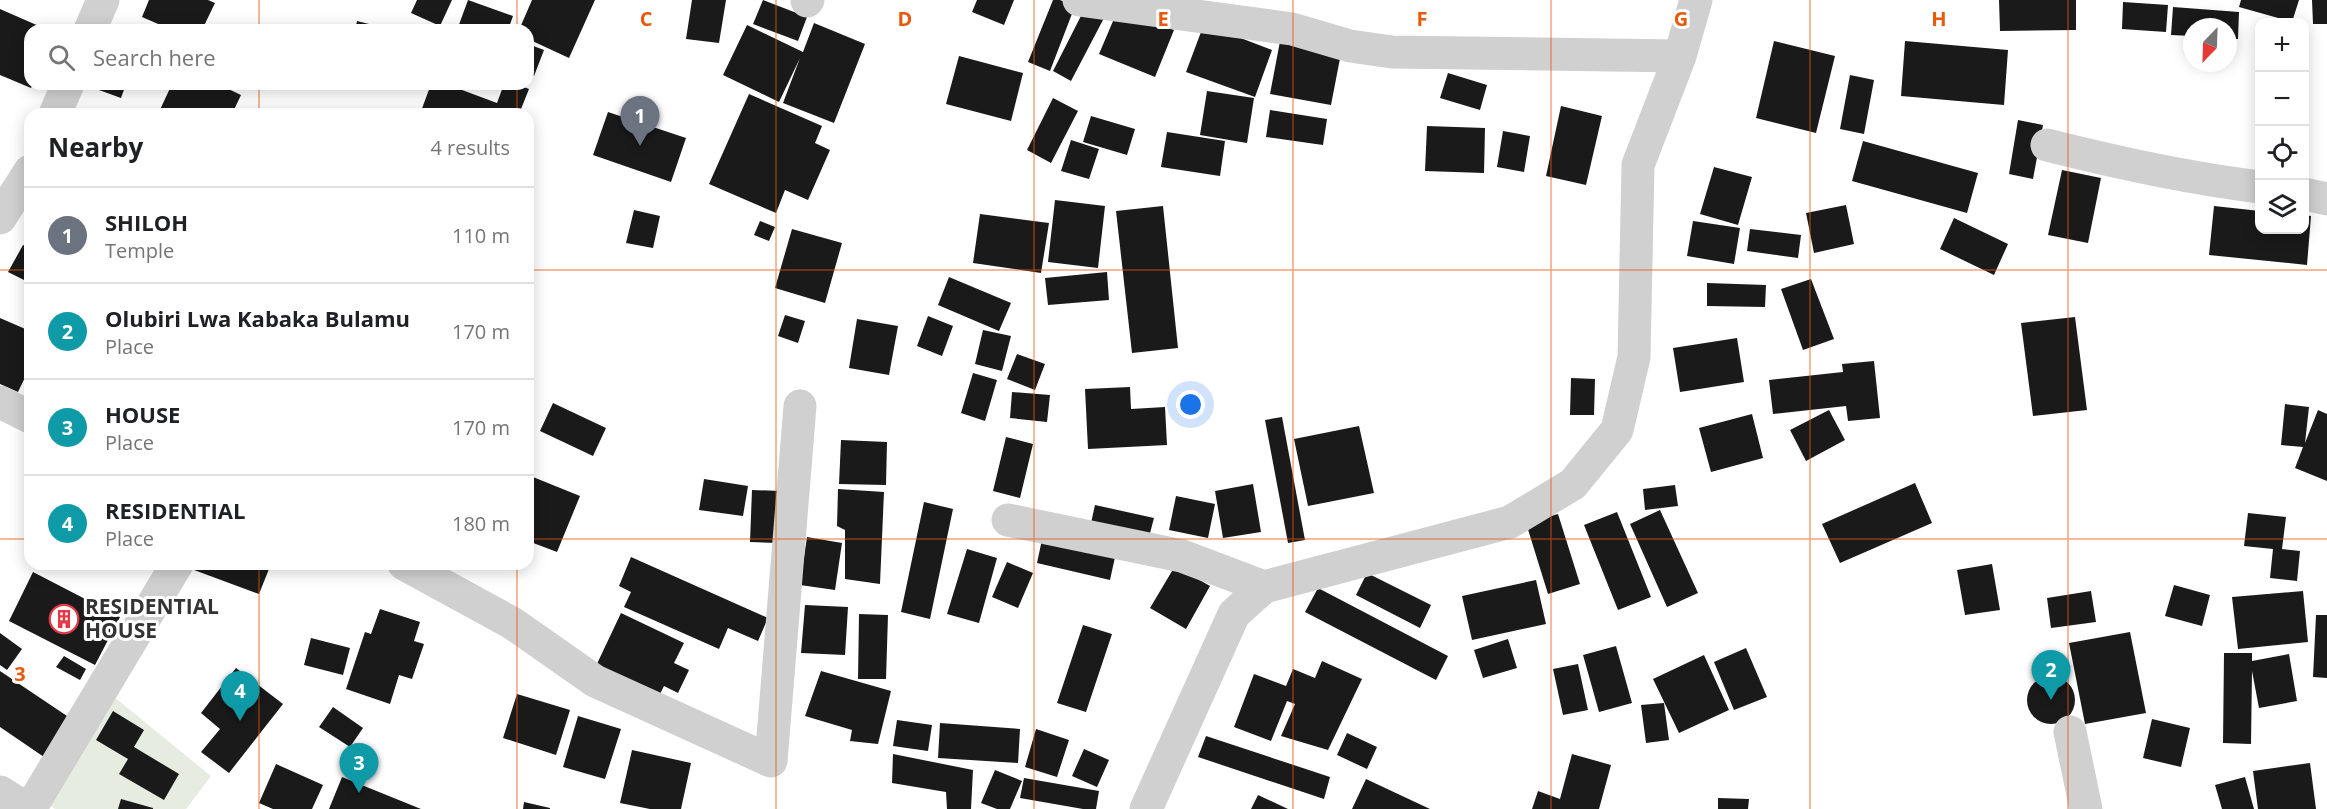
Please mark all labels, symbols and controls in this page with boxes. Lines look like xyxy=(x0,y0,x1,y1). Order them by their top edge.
text: C xyxy=(640,5,653,32)
text: D xyxy=(898,5,912,32)
text: E xyxy=(1157,5,1169,32)
text: F xyxy=(1417,5,1427,32)
text: G xyxy=(1674,5,1688,32)
text: H xyxy=(1931,5,1947,32)
north arrow xyxy=(2183,18,2237,72)
map controls xyxy=(2255,18,2309,234)
button: + xyxy=(2255,18,2309,72)
search box xyxy=(24,24,534,90)
icon: search xyxy=(45,41,78,74)
text: Search here xyxy=(93,42,216,72)
button: − xyxy=(2255,72,2309,126)
pin: 1 xyxy=(620,96,660,146)
button: locate xyxy=(2255,126,2309,180)
text: Nearby xyxy=(48,129,143,165)
text: 4 results xyxy=(430,134,510,161)
button: layers xyxy=(2255,180,2309,234)
text: SHILOH xyxy=(105,207,188,237)
text: 1 xyxy=(62,222,73,249)
text: 110 m xyxy=(452,222,510,249)
text: Temple xyxy=(105,237,174,264)
text: Olubiri Lwa Kabaka Bulamu xyxy=(105,303,410,333)
text: 2 xyxy=(62,318,73,345)
text: 170 m xyxy=(452,318,510,345)
text: Place xyxy=(105,333,154,360)
your location xyxy=(1176,390,1205,419)
text: HOUSE xyxy=(105,399,180,429)
text: 3 xyxy=(62,414,73,441)
text: 170 m xyxy=(452,414,510,441)
text: Place xyxy=(105,429,154,456)
text: RESIDENTIAL xyxy=(105,495,245,525)
text: 4 xyxy=(62,510,73,537)
text: 180 m xyxy=(452,510,510,537)
text: Place xyxy=(105,525,154,552)
place label: RESIDENTIAL HOUSE xyxy=(85,592,219,644)
building icon: RESIDENTIAL HOUSE xyxy=(48,603,80,635)
pin: 2 xyxy=(2032,650,2070,700)
text: 3 xyxy=(14,660,26,687)
pin: 4 xyxy=(220,672,260,721)
pin: 3 xyxy=(340,744,378,793)

